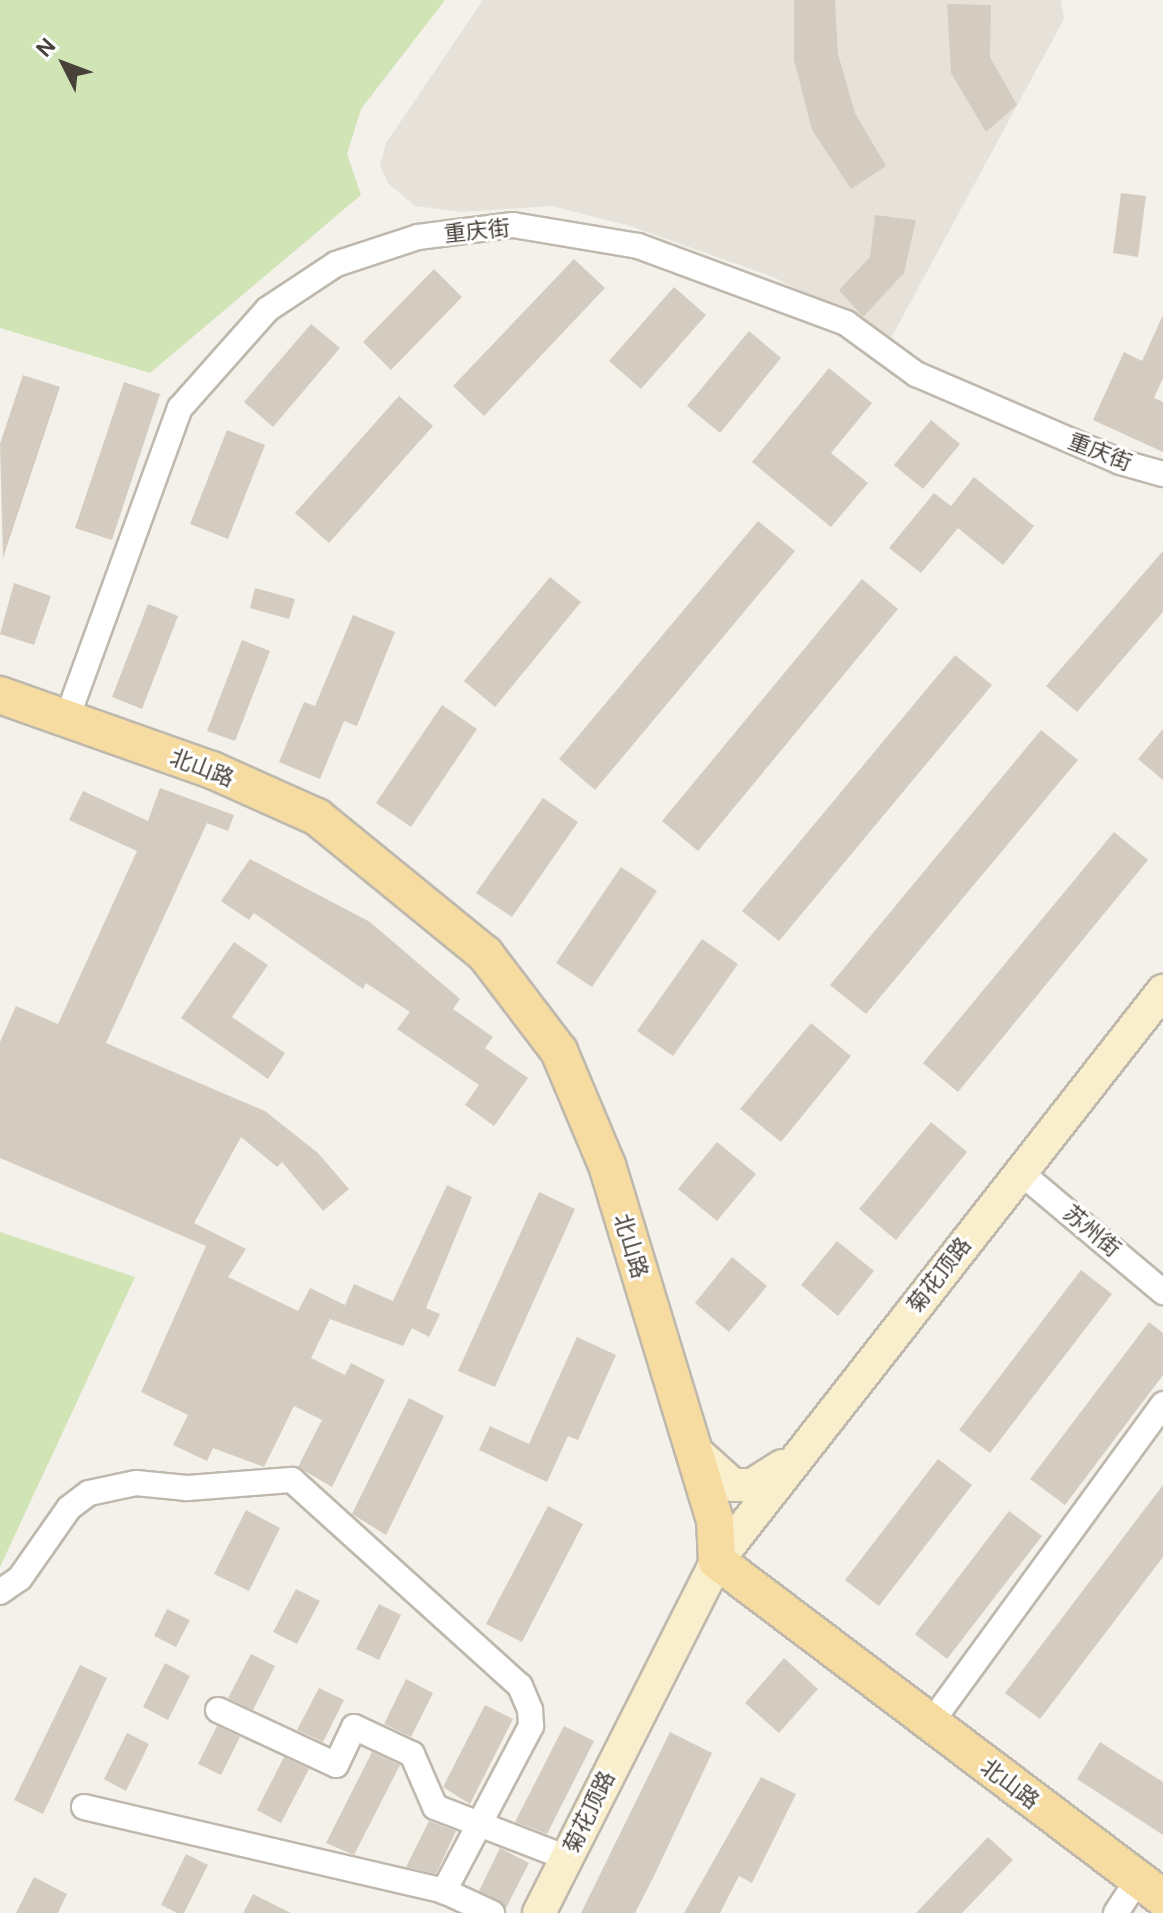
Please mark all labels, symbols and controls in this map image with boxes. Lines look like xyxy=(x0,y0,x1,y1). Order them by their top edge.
north arrow xyxy=(24,24,104,104)
text: N xyxy=(30,32,62,63)
street label: 重庆街 xyxy=(443,214,511,248)
street label: 重庆街 xyxy=(1064,428,1136,476)
street label: 北山路 xyxy=(166,744,238,792)
street label: 苏州街 xyxy=(1058,1200,1126,1262)
street label: 北山路 xyxy=(609,1211,653,1281)
street label: 菊花顶路 xyxy=(902,1232,976,1318)
street label: 北山路 xyxy=(976,1754,1044,1814)
street label: 菊花顶路 xyxy=(558,1767,620,1857)

